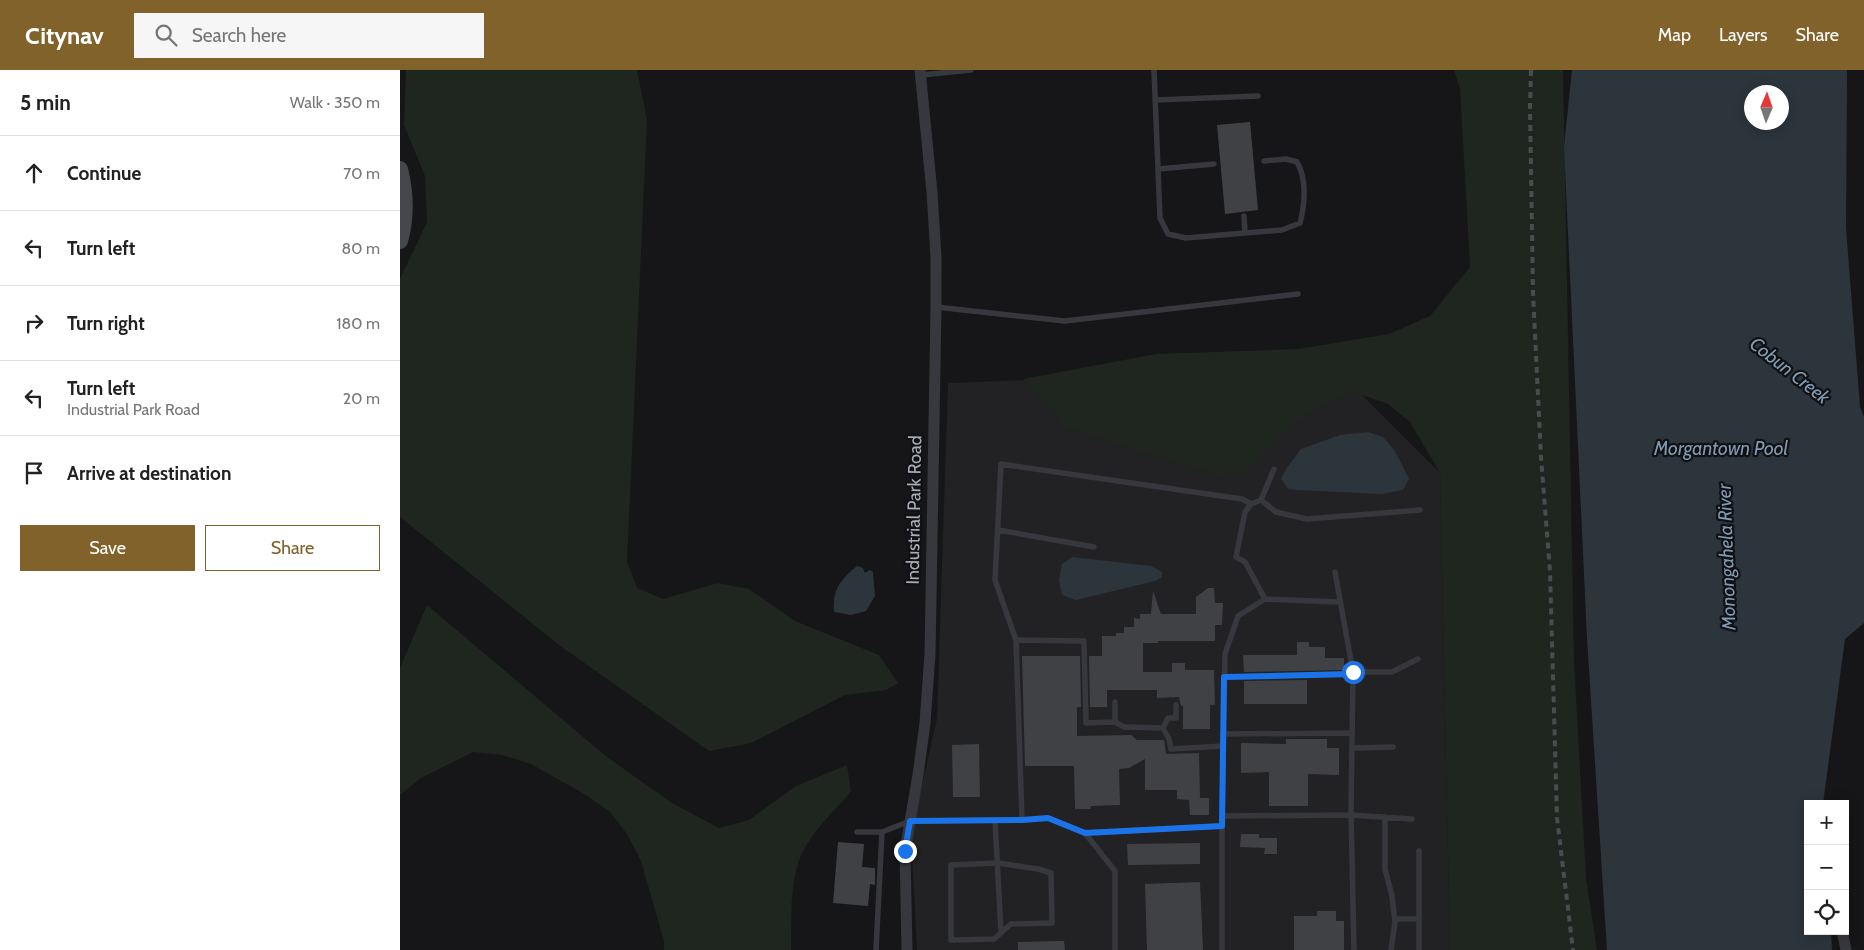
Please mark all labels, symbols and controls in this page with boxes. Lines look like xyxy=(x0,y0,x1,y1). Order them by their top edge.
search box xyxy=(134,13,484,58)
text: Citynav xyxy=(25,21,104,50)
icon: search xyxy=(152,21,180,49)
text: Search here xyxy=(192,24,286,47)
text: Map xyxy=(1658,24,1691,46)
text: Layers xyxy=(1719,24,1768,46)
text: Share xyxy=(1796,24,1839,46)
north arrow xyxy=(1744,85,1789,130)
text: 5 min xyxy=(20,90,71,115)
text: Walk · 350 m xyxy=(290,93,380,112)
icon: ahead xyxy=(20,159,48,187)
text: Continue xyxy=(67,162,141,185)
text: 70 m xyxy=(343,164,380,183)
icon: left xyxy=(20,234,48,262)
text: Turn left xyxy=(67,237,135,260)
text: 80 m xyxy=(342,239,380,258)
icon: right xyxy=(20,309,48,337)
text: Turn right xyxy=(67,312,145,335)
text: 180 m xyxy=(336,314,380,333)
water label: Cobun Creek xyxy=(1745,332,1835,409)
text: Turn left xyxy=(67,377,135,400)
icon: left xyxy=(20,384,48,412)
text: 20 m xyxy=(343,389,380,408)
text: Industrial Park Road xyxy=(67,400,200,419)
street label: Industrial Park Road xyxy=(902,435,926,585)
water label: Morgantown Pool xyxy=(1653,437,1789,460)
icon: arrive xyxy=(20,459,48,487)
text: Arrive at destination xyxy=(67,462,231,485)
water label: Monongahela River xyxy=(1712,482,1741,632)
button: Save xyxy=(20,525,195,571)
button: Share xyxy=(205,525,380,571)
route start xyxy=(1342,661,1365,684)
map controls xyxy=(1804,800,1849,935)
button: + xyxy=(1804,800,1849,845)
route end xyxy=(894,840,917,863)
button: − xyxy=(1804,845,1849,890)
button: locate xyxy=(1804,890,1849,935)

